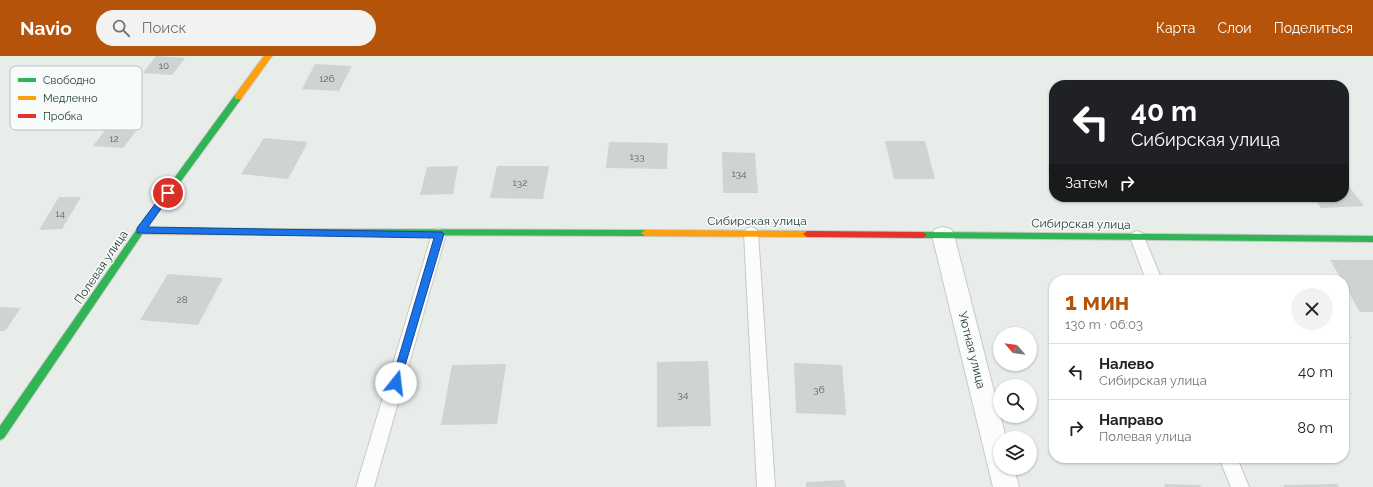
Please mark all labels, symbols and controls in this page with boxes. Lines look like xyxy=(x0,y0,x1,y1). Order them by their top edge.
search box xyxy=(96,10,376,46)
text: Navio xyxy=(20,17,72,39)
icon: search xyxy=(110,17,132,39)
text: Поиск xyxy=(142,19,186,37)
text: Карта xyxy=(1156,20,1195,36)
text: Слои xyxy=(1217,20,1252,36)
text: Поделиться xyxy=(1274,20,1353,36)
house number: 10 xyxy=(159,60,169,71)
legend xyxy=(10,66,142,130)
house number: 126 xyxy=(319,73,335,84)
text: Свободно xyxy=(43,74,96,87)
text: Медленно xyxy=(43,92,98,105)
text: 40 m xyxy=(1131,95,1197,128)
icon: left xyxy=(1065,96,1117,148)
text: Пробка xyxy=(43,110,83,123)
text: Сибирская улица xyxy=(1131,129,1280,150)
house number: 12 xyxy=(109,133,119,144)
house number: 133 xyxy=(630,151,644,162)
house number: 134 xyxy=(731,168,747,179)
icon: right xyxy=(1116,172,1138,194)
text: Затем xyxy=(1065,174,1108,192)
pin xyxy=(151,176,185,210)
house number: 132 xyxy=(513,177,527,188)
icon: arrive xyxy=(157,182,179,204)
house number: 14 xyxy=(55,208,65,219)
street label: Сибирская улица xyxy=(707,214,807,228)
street label: Сибирская улица xyxy=(1031,216,1131,232)
street label: Полевая улица xyxy=(71,228,131,306)
text: 1 мин xyxy=(1065,287,1129,316)
button: close xyxy=(1291,288,1333,330)
house number: 28 xyxy=(176,294,188,305)
street label: Уютная улица xyxy=(956,310,988,390)
text: 130 m · 06:03 xyxy=(1065,317,1143,332)
north arrow xyxy=(993,327,1037,371)
map controls xyxy=(993,327,1037,475)
text: Налево xyxy=(1099,355,1154,373)
icon: left xyxy=(1065,361,1087,383)
position arrow xyxy=(375,362,417,404)
text: 40 m xyxy=(1298,363,1333,381)
text: Сибирская улица xyxy=(1099,373,1207,388)
button: search xyxy=(993,379,1037,423)
house number: 36 xyxy=(813,384,825,395)
house number: 34 xyxy=(678,389,689,400)
text: Направо xyxy=(1099,411,1163,429)
icon: right xyxy=(1065,417,1087,439)
text: 80 m xyxy=(1297,419,1333,437)
text: Полевая улица xyxy=(1099,429,1192,444)
button: layers xyxy=(993,431,1037,475)

